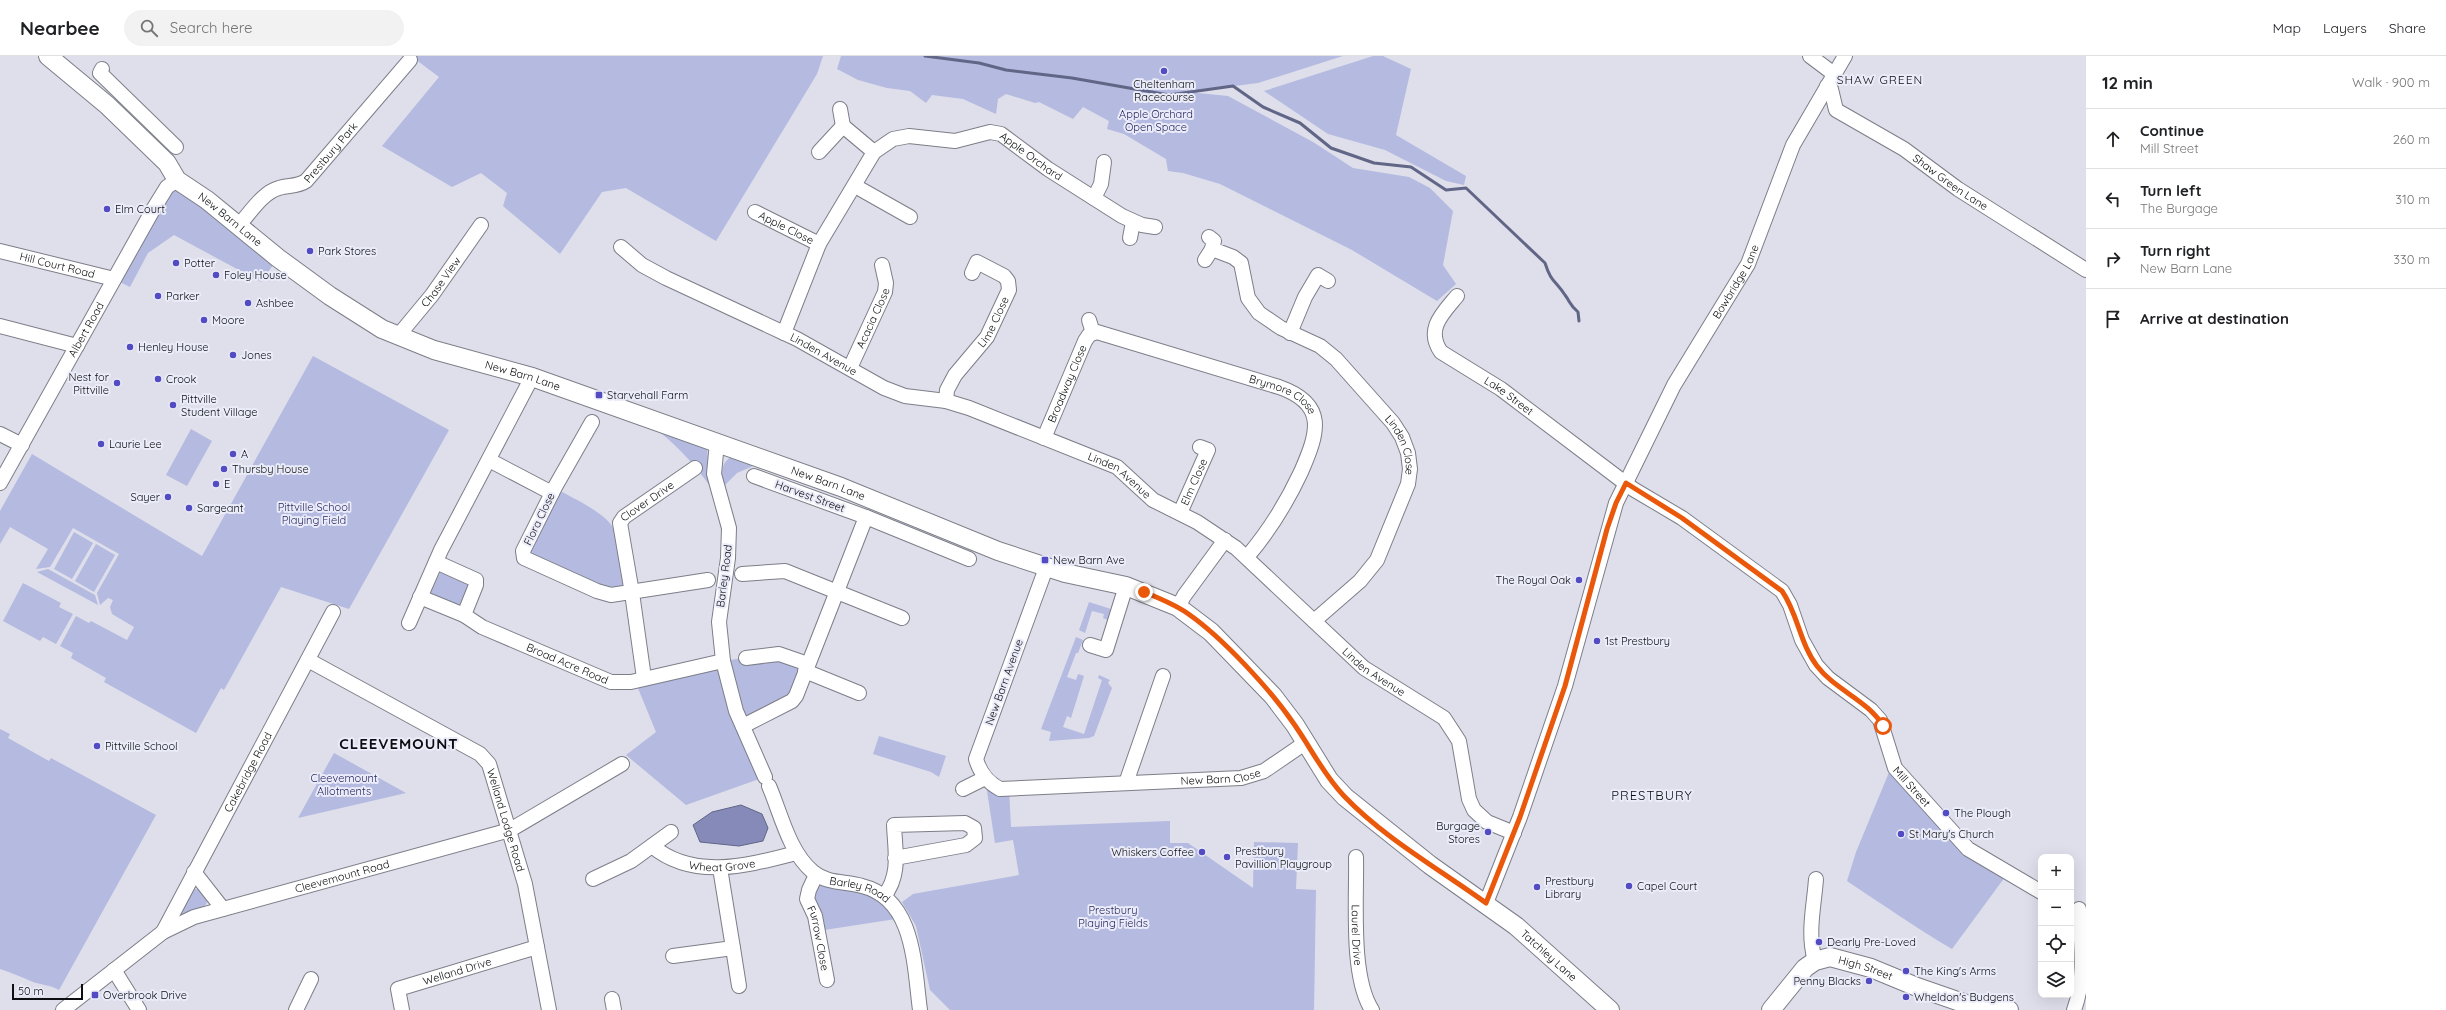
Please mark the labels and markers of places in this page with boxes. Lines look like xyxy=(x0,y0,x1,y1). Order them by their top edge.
marker: Cheltenham Racecourse xyxy=(1159,66,1169,76)
place label: Cheltenham Racecourse xyxy=(1133,77,1195,104)
place label: Elm Court xyxy=(115,202,165,216)
marker: Elm Court xyxy=(102,204,112,214)
place label: Park Stores xyxy=(318,244,376,258)
marker: Park Stores xyxy=(305,246,315,256)
place label: Potter xyxy=(184,256,216,270)
marker: Potter xyxy=(171,258,181,268)
place label: Foley House xyxy=(224,268,287,282)
marker: Foley House xyxy=(211,270,221,280)
place label: Parker xyxy=(166,289,200,303)
marker: Parker xyxy=(153,291,163,301)
place label: Ashbee xyxy=(256,296,294,310)
marker: Ashbee xyxy=(243,298,253,308)
place label: Moore xyxy=(212,313,245,327)
marker: Moore xyxy=(199,315,209,325)
place label: Henley House xyxy=(138,340,209,354)
marker: Henley House xyxy=(125,342,135,352)
place label: Jones xyxy=(241,348,272,362)
marker: Jones xyxy=(228,350,238,360)
place label: Nest for Pittville xyxy=(68,370,110,397)
place label: Crook xyxy=(166,372,196,386)
marker: Crook xyxy=(153,374,163,384)
marker: Nest for Pittville xyxy=(112,378,122,388)
place label: Starvehall Farm xyxy=(607,388,688,402)
marker: Starvehall Farm xyxy=(594,390,604,400)
place label: Pittville Student Village xyxy=(181,392,257,419)
marker: Pittville Student Village xyxy=(168,400,178,410)
place label: Laurie Lee xyxy=(109,437,162,451)
marker: Laurie Lee xyxy=(96,439,106,449)
place label: A xyxy=(241,447,248,461)
marker: A xyxy=(228,449,238,459)
place label: Thursby House xyxy=(232,462,309,476)
marker: Thursby House xyxy=(219,464,229,474)
place label: E xyxy=(224,477,230,491)
marker: E xyxy=(211,479,221,489)
place label: Sayer xyxy=(131,490,161,504)
marker: Sayer xyxy=(163,492,173,502)
place label: Sargeant xyxy=(197,501,244,515)
marker: Sargeant xyxy=(184,503,194,513)
place label: New Barn Ave xyxy=(1053,553,1125,567)
marker: New Barn Ave xyxy=(1040,555,1050,565)
place label: The Royal Oak xyxy=(1496,573,1571,587)
marker: The Royal Oak xyxy=(1574,575,1584,585)
place label: 1st Prestbury xyxy=(1605,634,1670,648)
marker: 1st Prestbury xyxy=(1592,636,1602,646)
place label: Pittville School xyxy=(105,739,178,753)
marker: Pittville School xyxy=(92,741,102,751)
place label: The Plough xyxy=(1954,806,2011,820)
marker: The Plough xyxy=(1941,808,1951,818)
place label: Burgage Stores xyxy=(1436,819,1480,846)
marker: Burgage Stores xyxy=(1483,827,1493,837)
place label: St Mary's Church xyxy=(1909,827,1994,841)
marker: St Mary's Church xyxy=(1896,829,1906,839)
place label: Prestbury Pavillion Playgroup xyxy=(1235,844,1332,871)
place label: Whiskers Coffee xyxy=(1111,845,1194,859)
marker: Whiskers Coffee xyxy=(1197,847,1207,857)
marker: Prestbury Pavillion Playgroup xyxy=(1222,852,1232,862)
place label: Prestbury Library xyxy=(1545,874,1594,901)
place label: Capel Court xyxy=(1637,879,1698,893)
marker: Capel Court xyxy=(1624,881,1634,891)
marker: Prestbury Library xyxy=(1532,882,1542,892)
place label: Dearly Pre-Loved xyxy=(1827,935,1916,949)
marker: Dearly Pre-Loved xyxy=(1814,937,1824,947)
place label: The King's Arms xyxy=(1914,964,1996,978)
marker: The King's Arms xyxy=(1901,966,1911,976)
place label: Penny Blacks xyxy=(1793,974,1861,988)
marker: Penny Blacks xyxy=(1864,976,1874,986)
place label: Overbrook Drive xyxy=(103,988,187,1002)
marker: Overbrook Drive xyxy=(90,990,100,1000)
place label: Wheldon's Budgens xyxy=(1914,990,2014,1004)
marker: Wheldon's Budgens xyxy=(1901,992,1911,1002)

